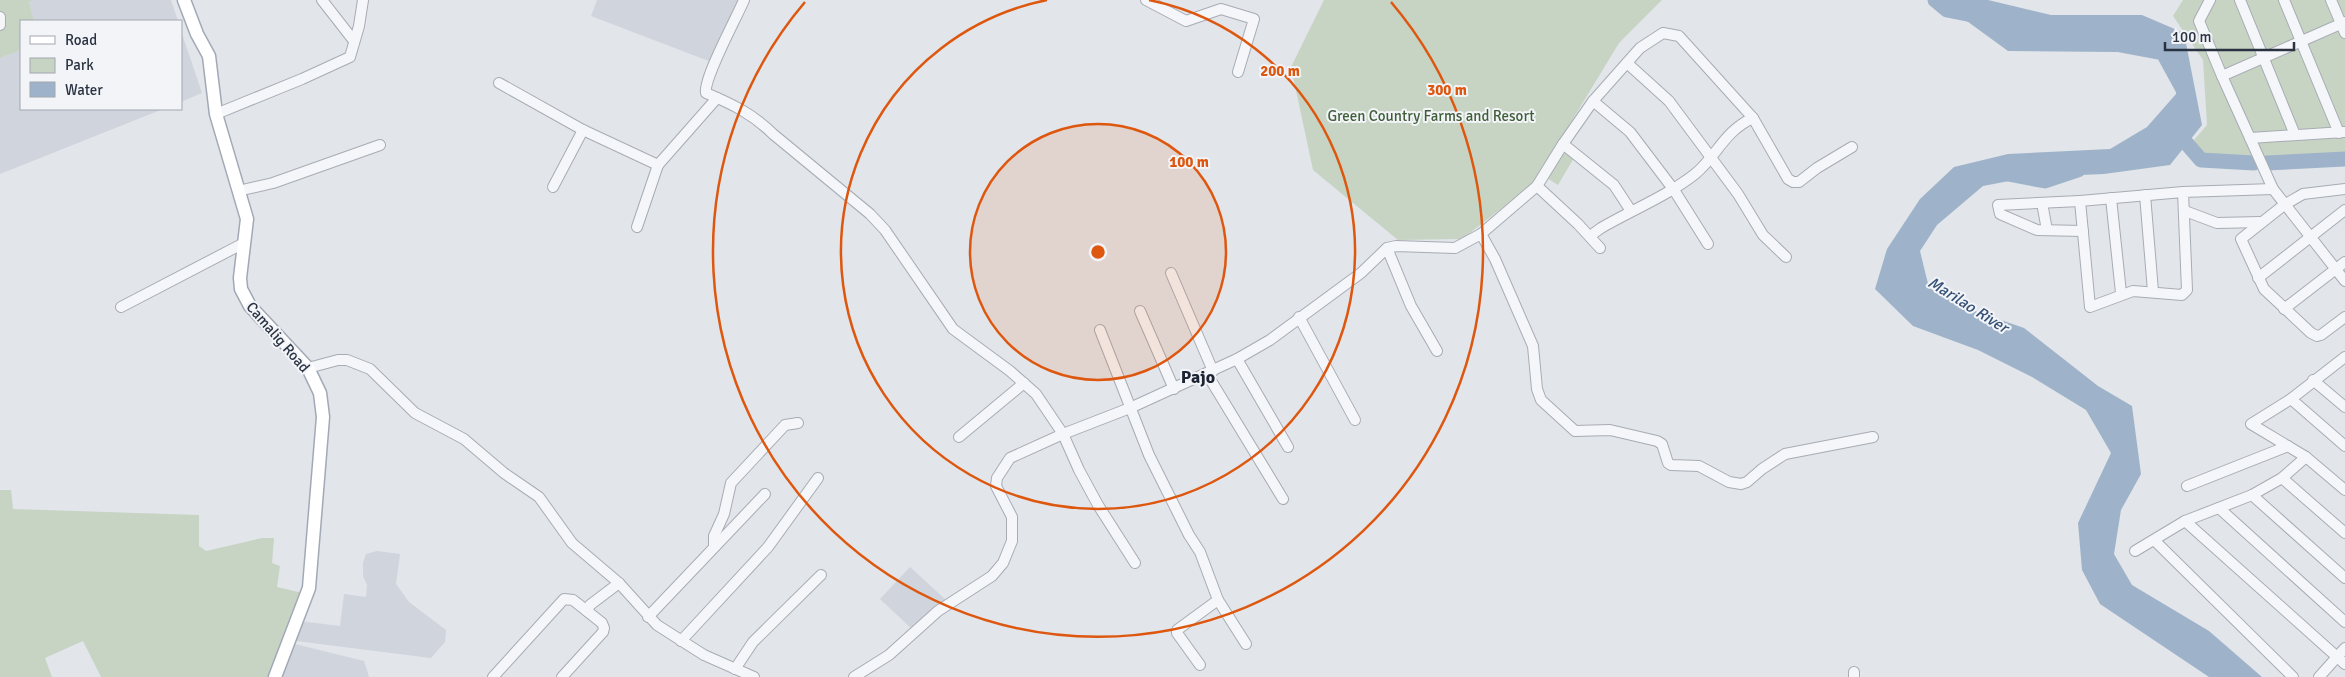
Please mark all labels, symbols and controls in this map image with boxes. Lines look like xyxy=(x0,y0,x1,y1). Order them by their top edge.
legend xyxy=(20,20,182,110)
scale bar xyxy=(2165,20,2294,52)
text: 100 m xyxy=(2172,28,2212,46)
text: Road xyxy=(65,31,97,49)
text: Park xyxy=(65,56,94,74)
text: 200 m xyxy=(1260,62,1300,80)
text: Water xyxy=(65,81,103,99)
text: 300 m xyxy=(1427,81,1467,99)
park label: Green Country Farms and Resort xyxy=(1327,107,1535,125)
text: 100 m xyxy=(1169,153,1209,171)
centre of rings xyxy=(1089,243,1107,261)
water label: Marilao River xyxy=(1924,272,2014,339)
street label: Camalig Road xyxy=(242,298,314,376)
district label: Pajo xyxy=(1181,366,1215,388)

